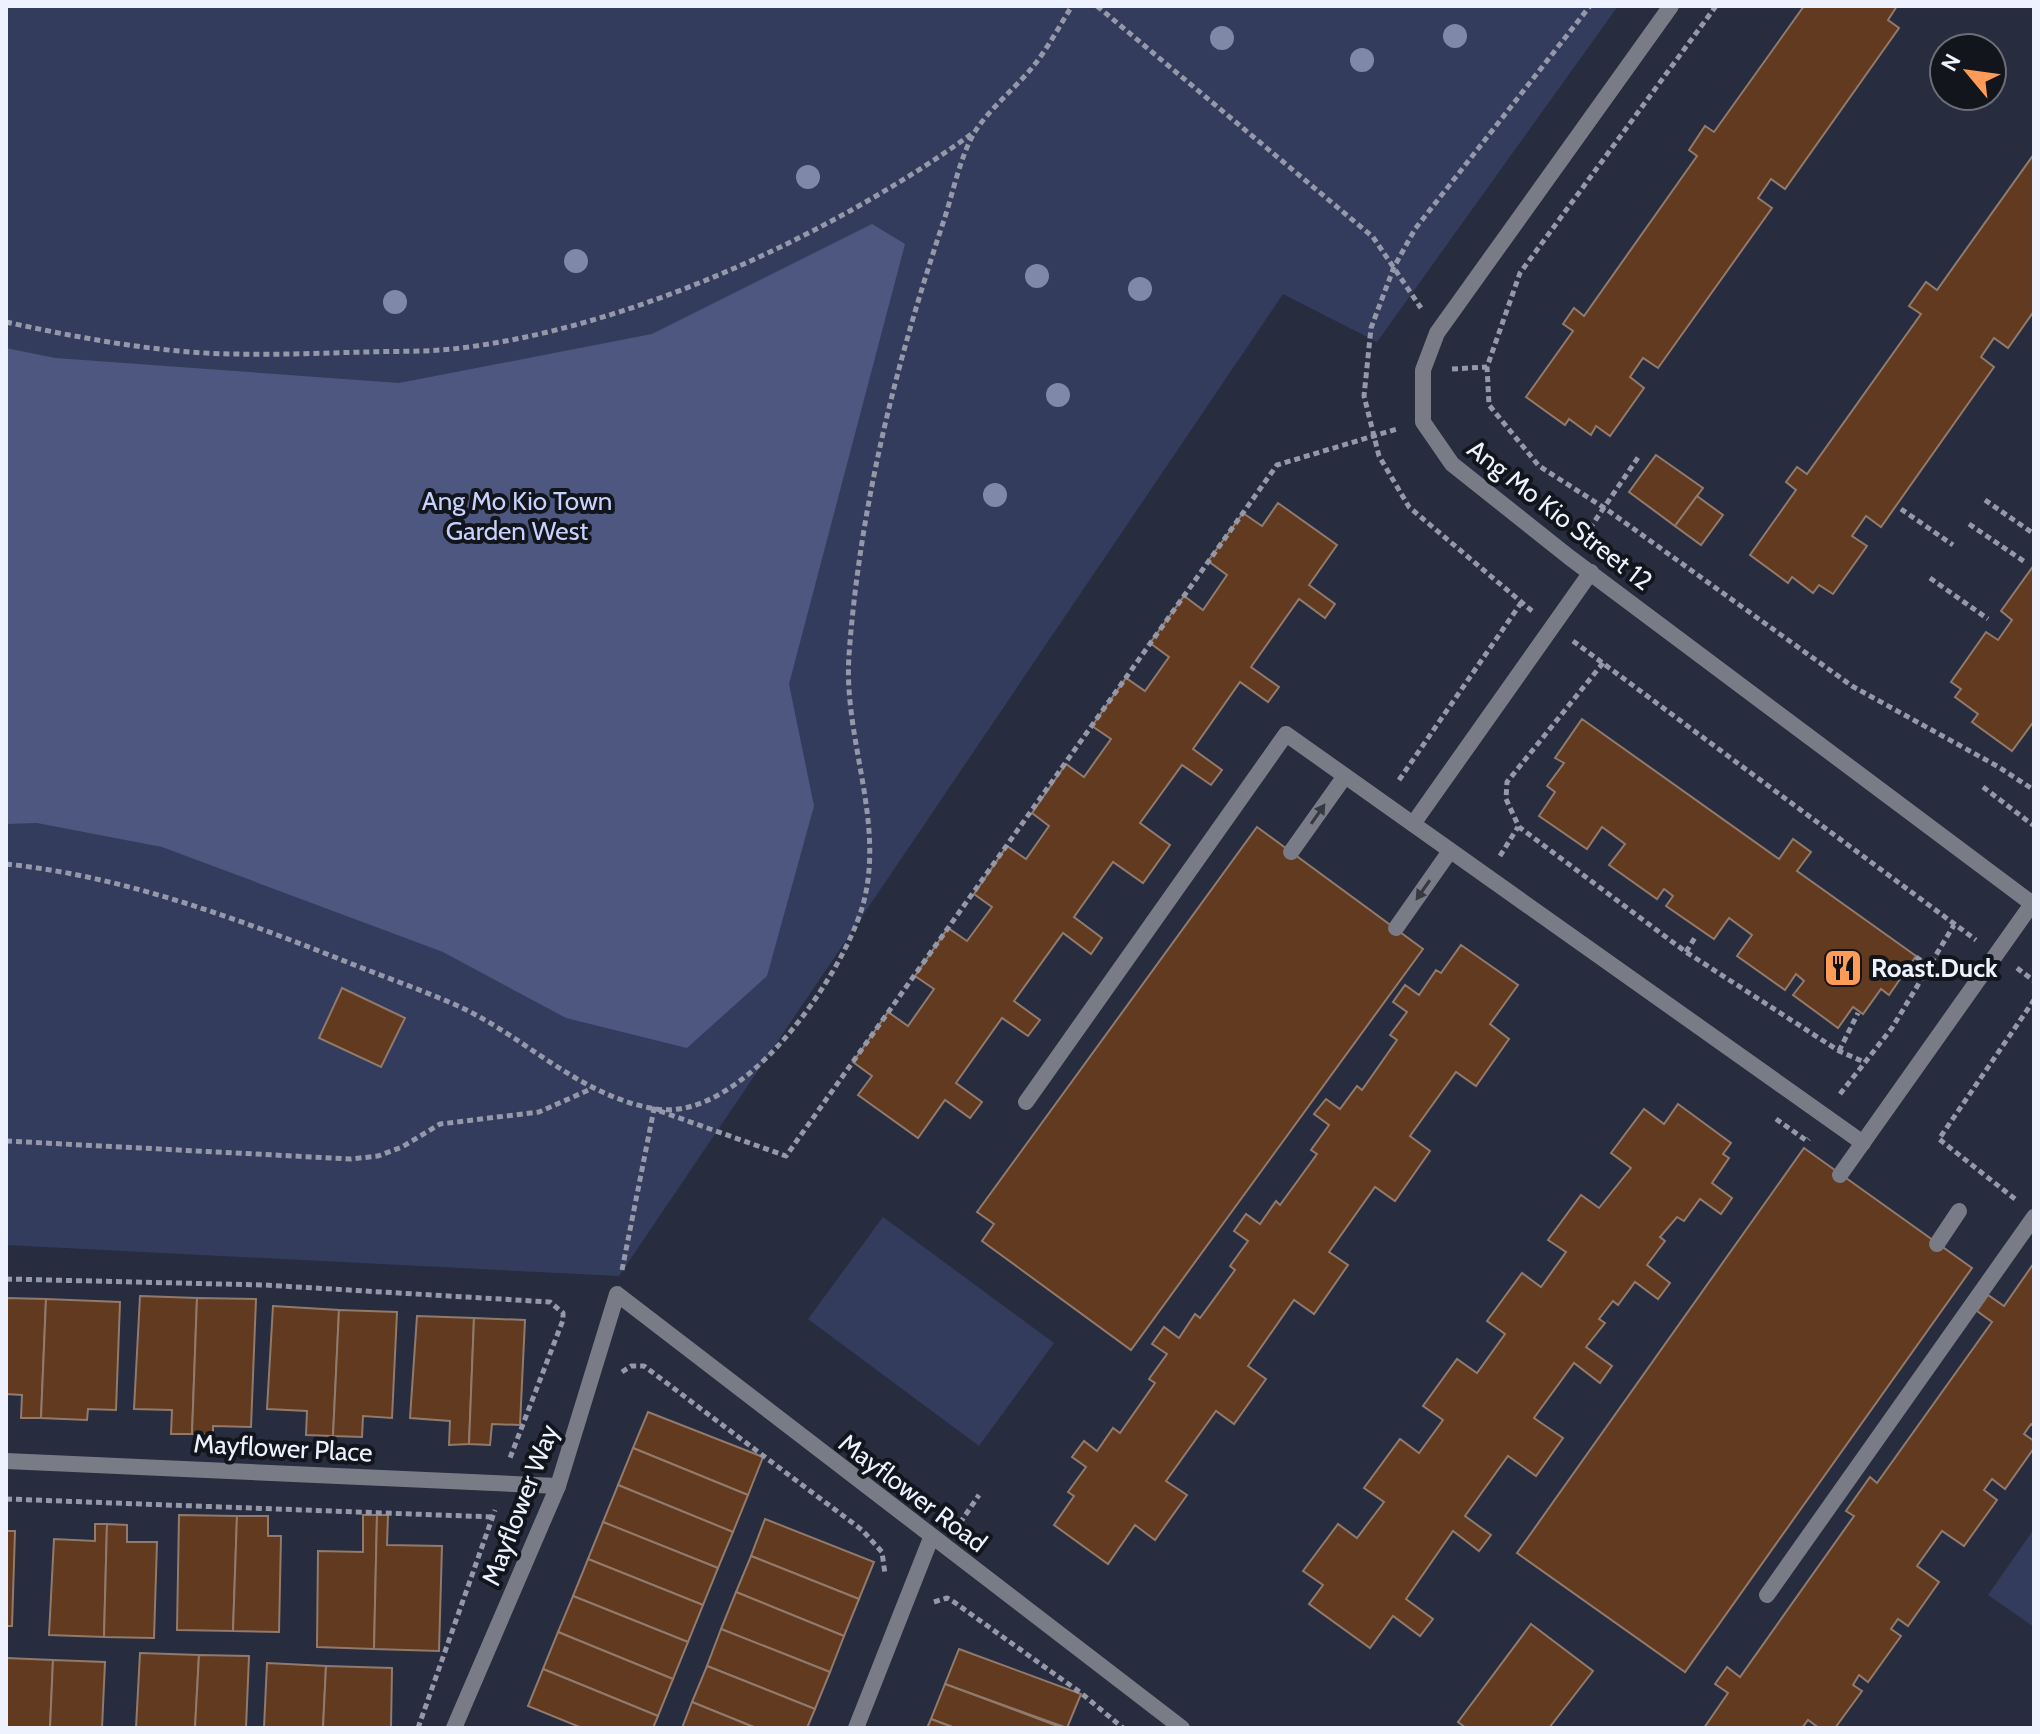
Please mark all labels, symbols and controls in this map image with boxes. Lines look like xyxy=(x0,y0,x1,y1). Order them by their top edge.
north arrow xyxy=(1928,32,2008,112)
text: N xyxy=(1935,49,1967,76)
street label: Ang Mo Kio Street 12 xyxy=(1461,433,1659,597)
park label: Ang Mo Kio Town Garden West xyxy=(422,485,612,547)
one-way arrow xyxy=(1310,803,1325,824)
one-way arrow xyxy=(1416,879,1431,900)
restaurant icon: Roast.Duck xyxy=(1822,947,1864,989)
place label: Roast.Duck xyxy=(1871,952,1998,984)
street label: Mayflower Way xyxy=(475,1420,565,1590)
street label: Mayflower Place xyxy=(193,1427,373,1469)
street label: Mayflower Road xyxy=(833,1427,993,1559)

